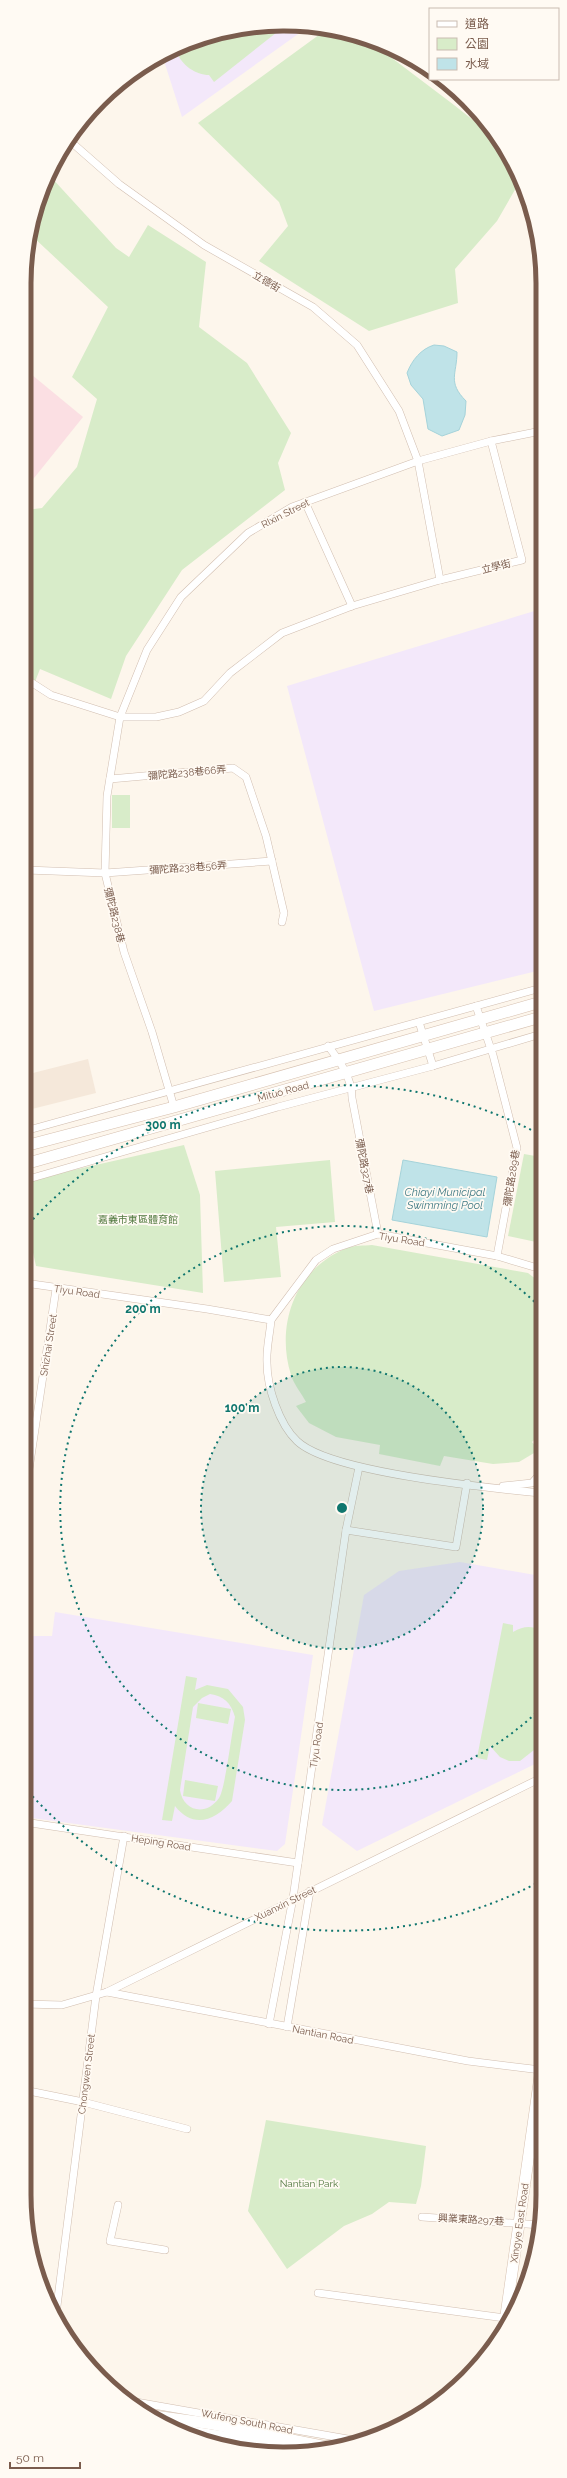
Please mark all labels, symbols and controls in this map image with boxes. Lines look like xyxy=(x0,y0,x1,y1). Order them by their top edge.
legend xyxy=(429,8,559,80)
text: 道路 xyxy=(465,17,489,31)
text: 公園 xyxy=(465,37,489,51)
text: 水域 xyxy=(465,57,489,71)
street label: 立德街 xyxy=(251,269,282,294)
street label: RIxin Street xyxy=(259,496,312,530)
street label: 立學街 xyxy=(480,558,512,575)
street label: 彌陀路238巷66弄 xyxy=(147,764,227,781)
street label: 彌陀路238巷56弄 xyxy=(149,859,227,876)
street label: 彌陀路238巷 xyxy=(102,886,127,944)
street label: Mituo Road xyxy=(256,1079,310,1104)
text: 300 m xyxy=(145,1118,181,1132)
street label: 彌陀路327巷 xyxy=(354,1138,375,1195)
street label: 彌陀路289巷 xyxy=(502,1149,521,1207)
water label: Chiayi Municipal Swimming Pool xyxy=(405,1186,486,1212)
park label: 嘉義市東區體育館 xyxy=(98,1214,178,1225)
street label: Tiyu Road xyxy=(378,1230,426,1249)
street label: Tiyu Road xyxy=(53,1283,101,1300)
text: 200 m xyxy=(125,1302,161,1316)
street label: Shizhai Street xyxy=(38,1313,59,1377)
text: 100 m xyxy=(225,1401,259,1415)
centre of rings xyxy=(335,1501,349,1515)
street label: Tiyu Road xyxy=(308,1721,325,1769)
street label: Heping Road xyxy=(130,1832,191,1853)
street label: Xuanxin Street xyxy=(253,1884,318,1923)
street label: Nantian Road xyxy=(291,2023,355,2046)
street label: Chongwen Street xyxy=(76,2033,97,2115)
park label: Nantian Park xyxy=(280,2178,339,2189)
street label: Xingye East Road xyxy=(508,2183,531,2264)
street label: 興業東路297巷 xyxy=(438,2212,504,2227)
street label: Wufeng South Road xyxy=(200,2407,294,2436)
scale bar xyxy=(10,2444,80,2470)
text: 50 m xyxy=(16,2451,44,2465)

